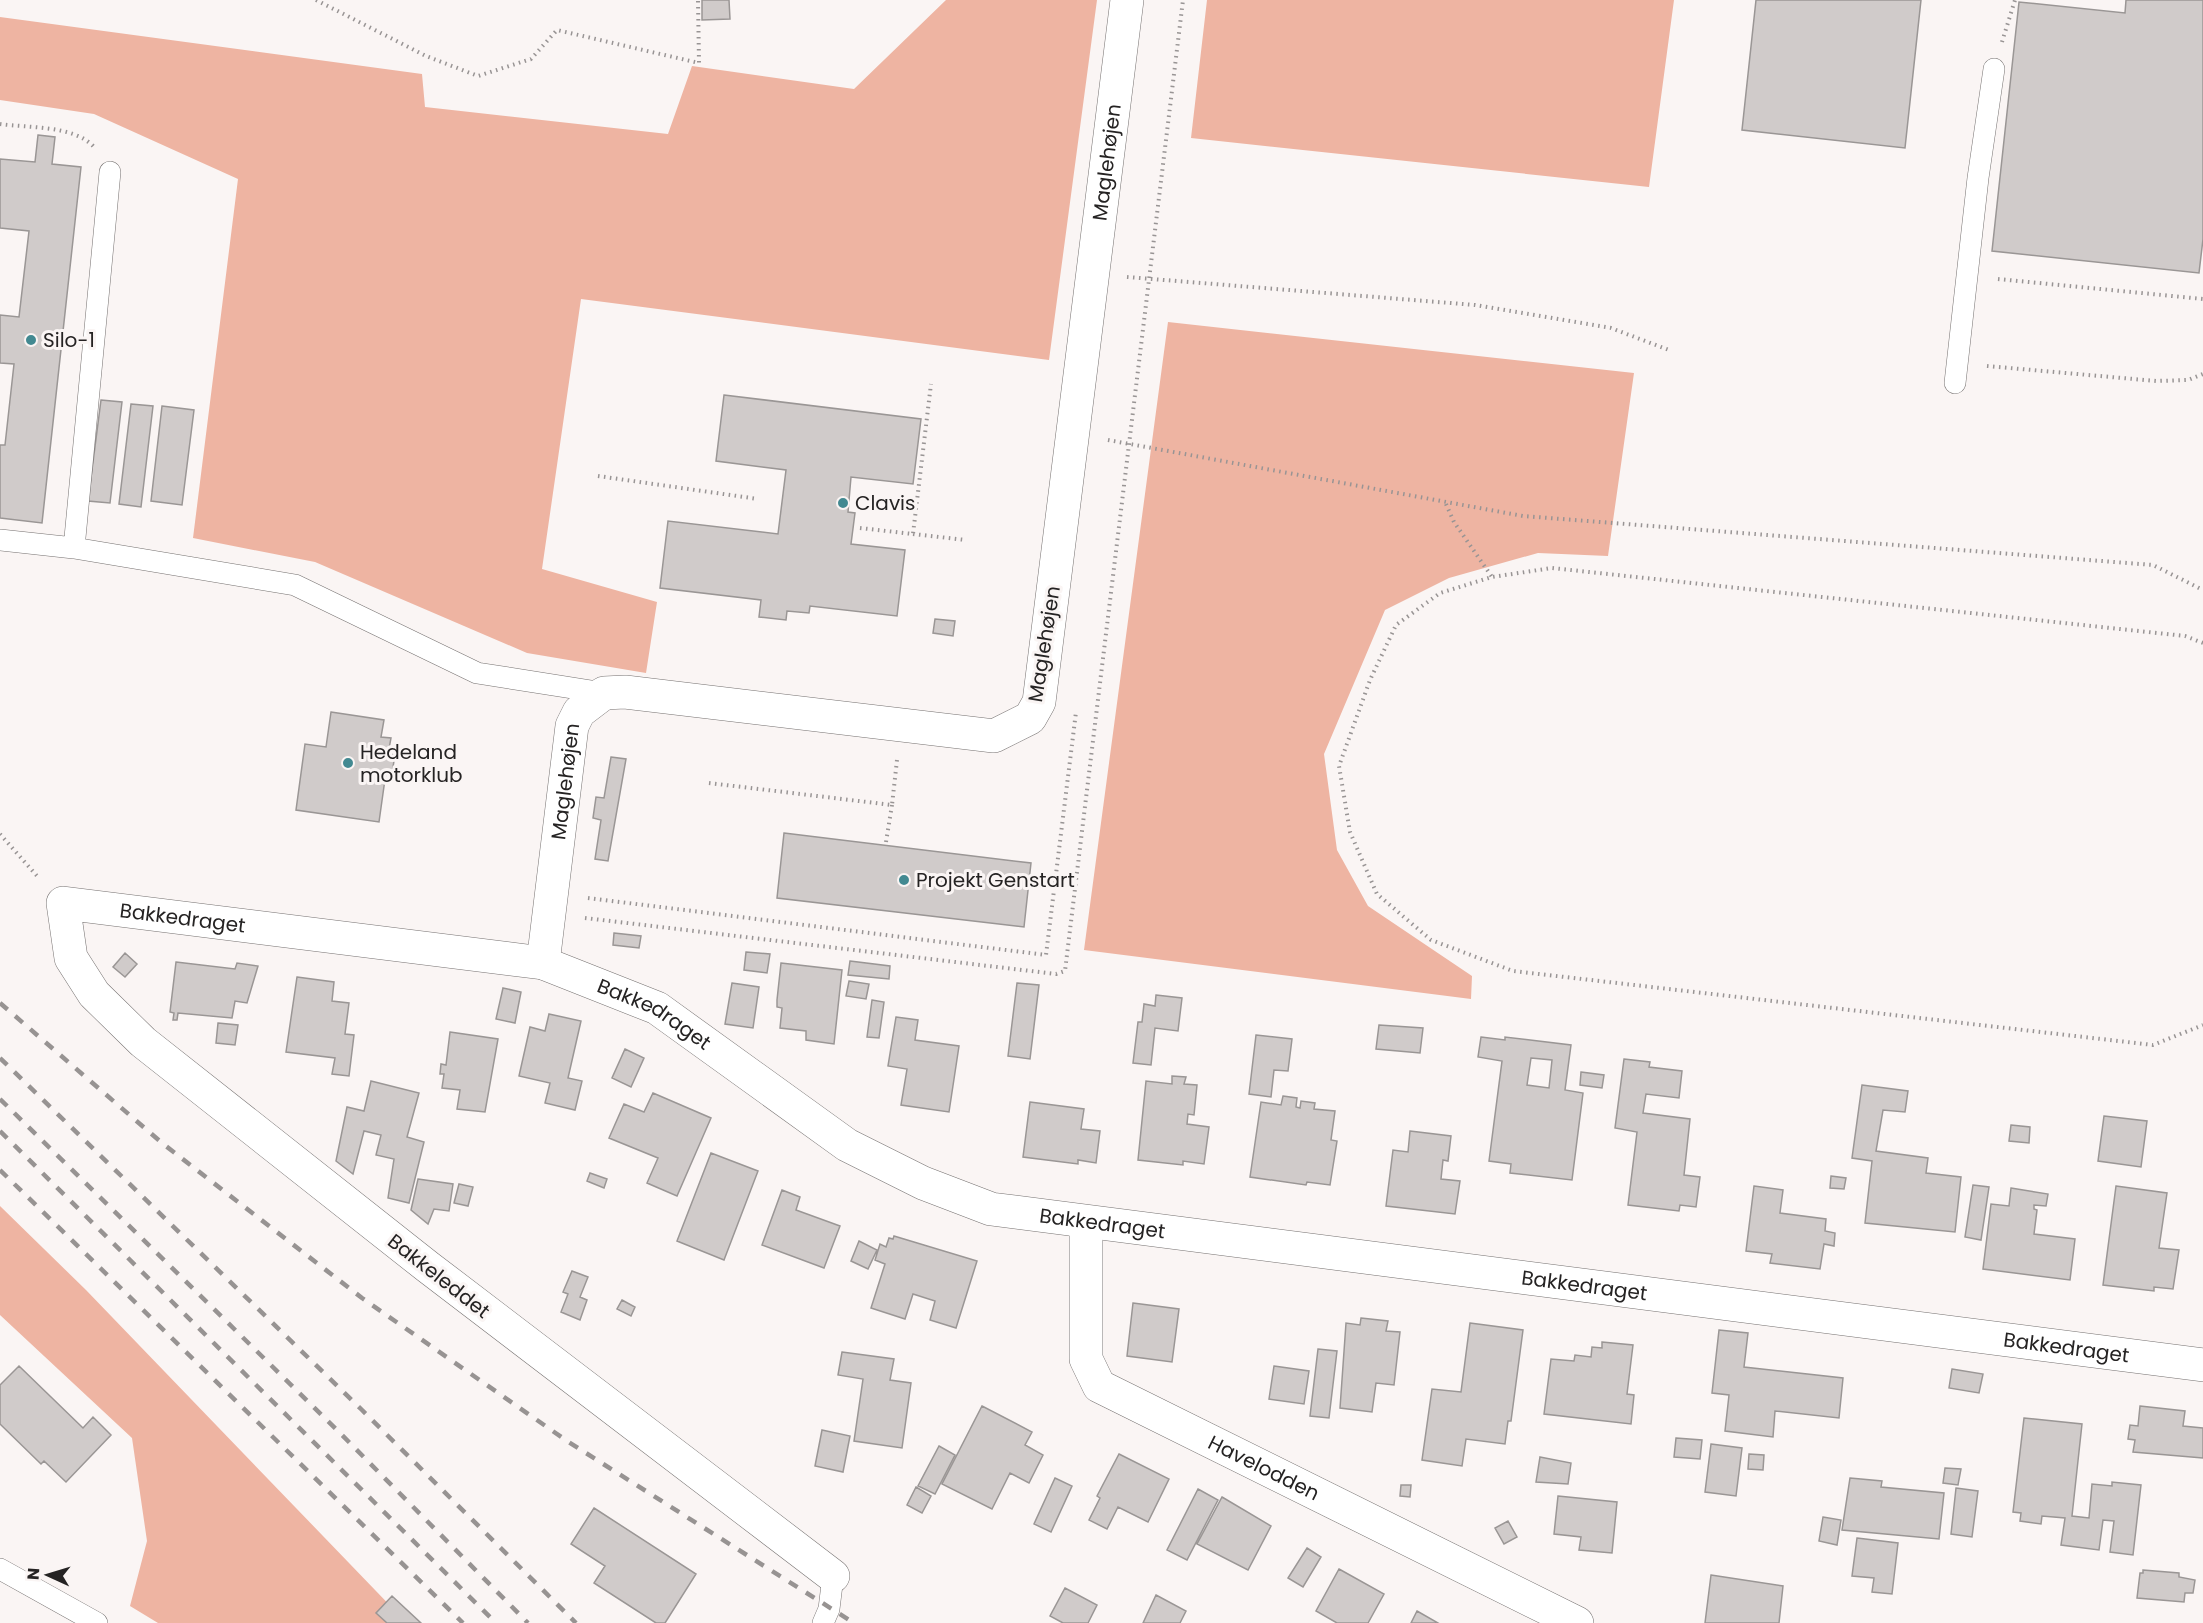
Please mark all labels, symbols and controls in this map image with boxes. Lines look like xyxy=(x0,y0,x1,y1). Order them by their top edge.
street label: Maglehøjen xyxy=(1085,102,1128,222)
place label: Silo-1 xyxy=(43,326,95,354)
marker: Silo-1 xyxy=(24,333,38,347)
place label: Clavis xyxy=(855,489,915,517)
marker: Clavis xyxy=(836,496,850,510)
street label: Maglehøjen xyxy=(1021,584,1067,704)
street label: Maglehøjen xyxy=(544,721,586,841)
place label: Hedeland motorklub xyxy=(360,738,462,789)
marker: Hedeland motorklub xyxy=(341,756,355,770)
place label: Projekt Genstart xyxy=(916,866,1075,894)
marker: Projekt Genstart xyxy=(897,873,911,887)
street label: Bakkedraget xyxy=(118,896,247,940)
street label: Bakkedraget xyxy=(593,972,717,1057)
street label: Bakkedraget xyxy=(1038,1201,1167,1245)
street label: Bakkeleddet xyxy=(382,1227,496,1325)
street label: Bakkedraget xyxy=(1520,1263,1649,1307)
street label: Bakkedraget xyxy=(2002,1325,2131,1369)
street label: Havelodden xyxy=(1203,1428,1324,1507)
north arrow xyxy=(18,1545,78,1605)
text: N xyxy=(22,1567,45,1581)

